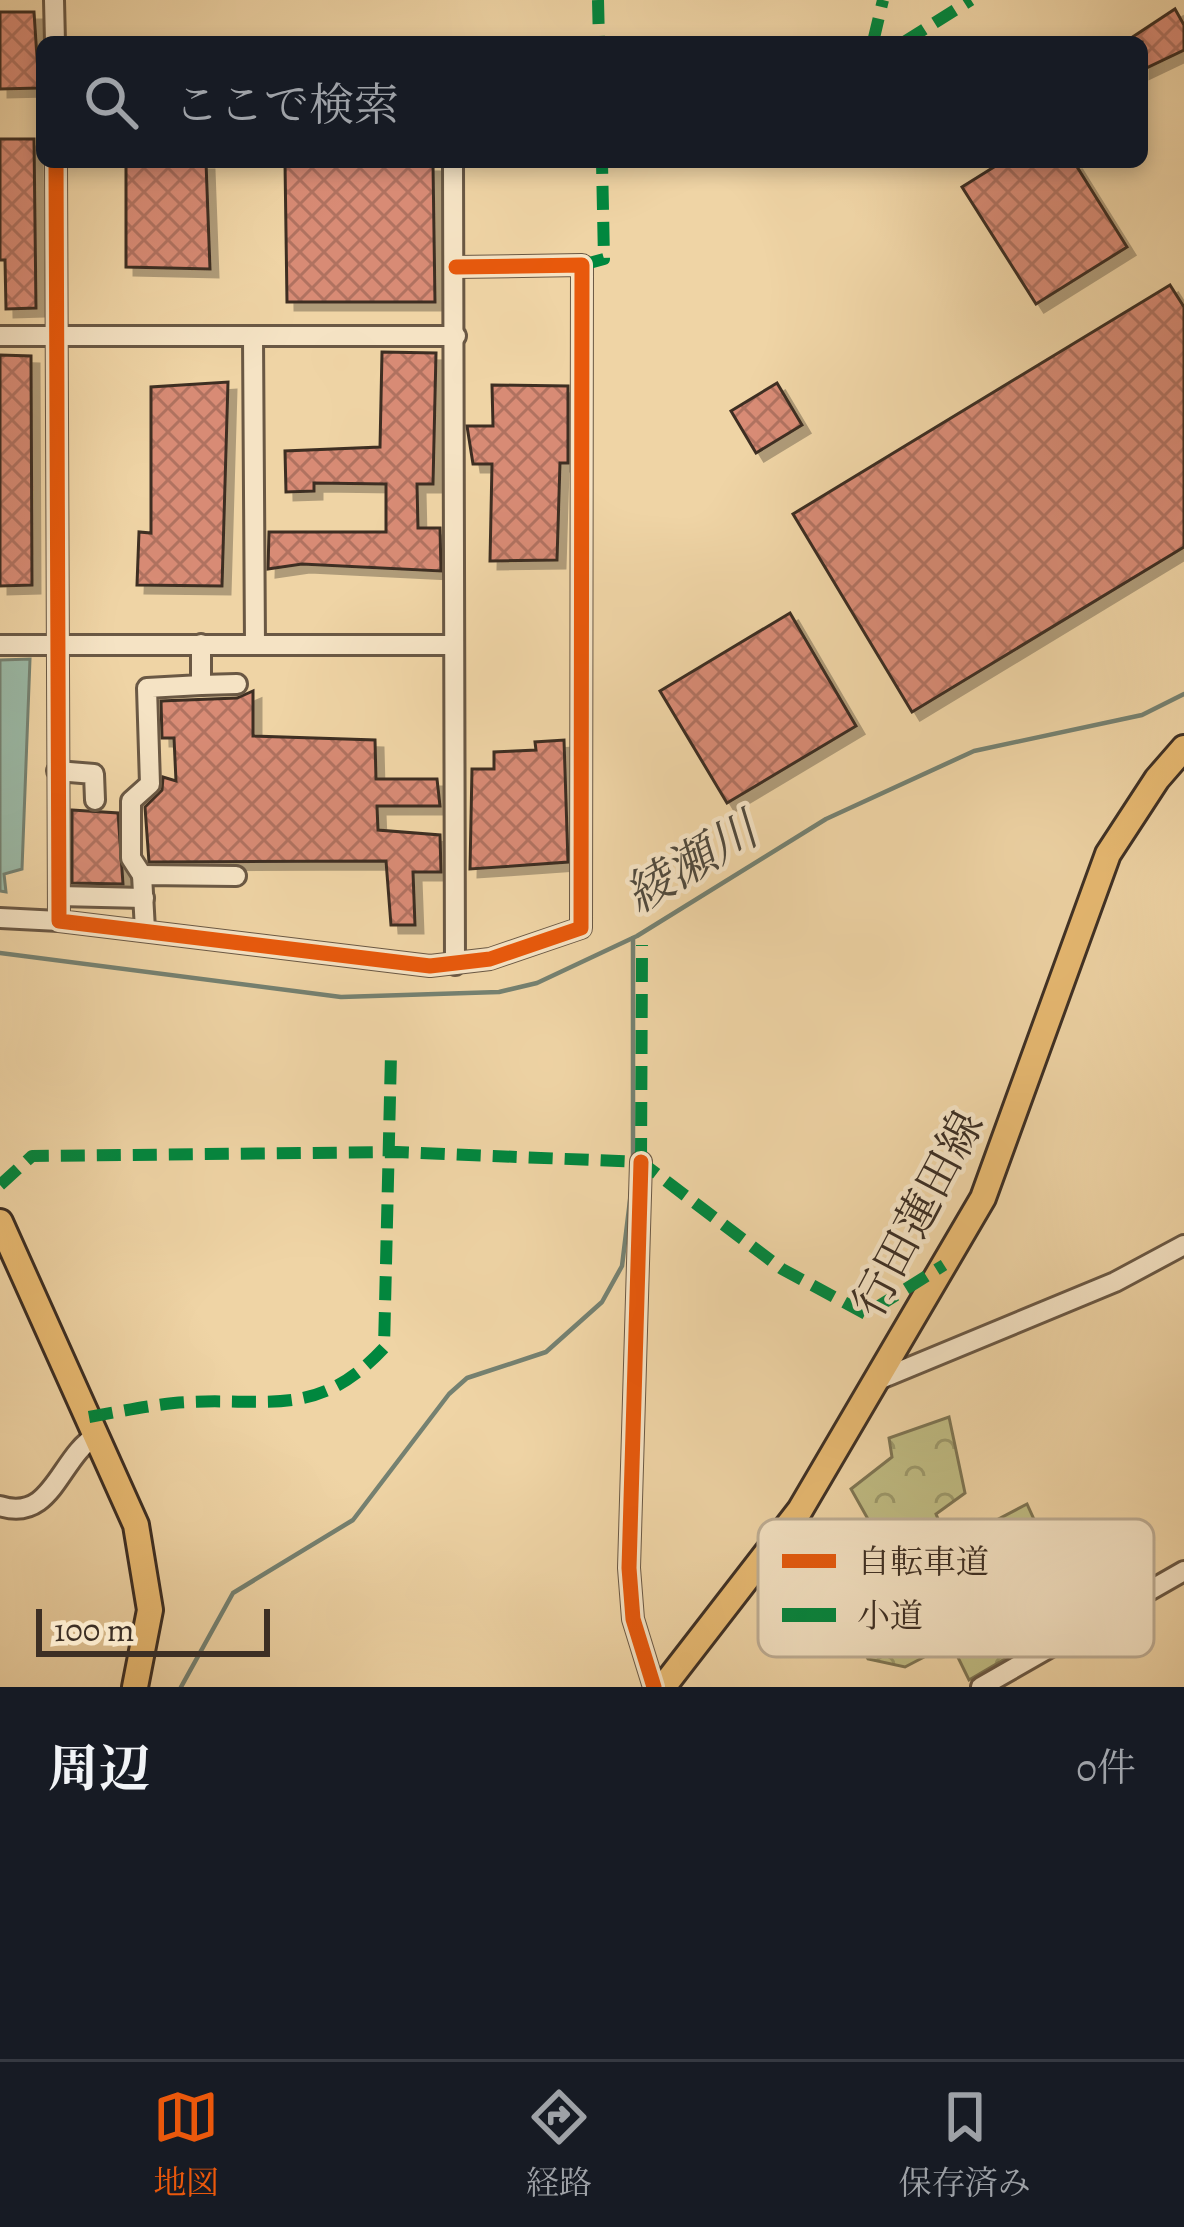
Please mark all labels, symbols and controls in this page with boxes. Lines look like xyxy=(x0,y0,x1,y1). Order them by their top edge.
search box xyxy=(36,36,1148,168)
icon: search xyxy=(78,69,144,135)
text: ここで検索 xyxy=(174,74,399,136)
water label: 綾瀬川 xyxy=(612,795,774,928)
street label: 行田蓮田線 xyxy=(838,1100,998,1328)
legend xyxy=(758,1519,1154,1657)
text: 自転車道 xyxy=(857,1539,989,1584)
text: 小道 xyxy=(857,1593,923,1638)
scale bar xyxy=(36,1603,270,1656)
text: 100 m xyxy=(54,1607,134,1652)
text: 周辺 xyxy=(48,1734,150,1804)
text: 0件 xyxy=(1076,1741,1136,1794)
tab: 地図 xyxy=(153,2084,219,2205)
tab: 経路 xyxy=(526,2084,592,2205)
tab: 保存済み xyxy=(899,2084,1031,2205)

